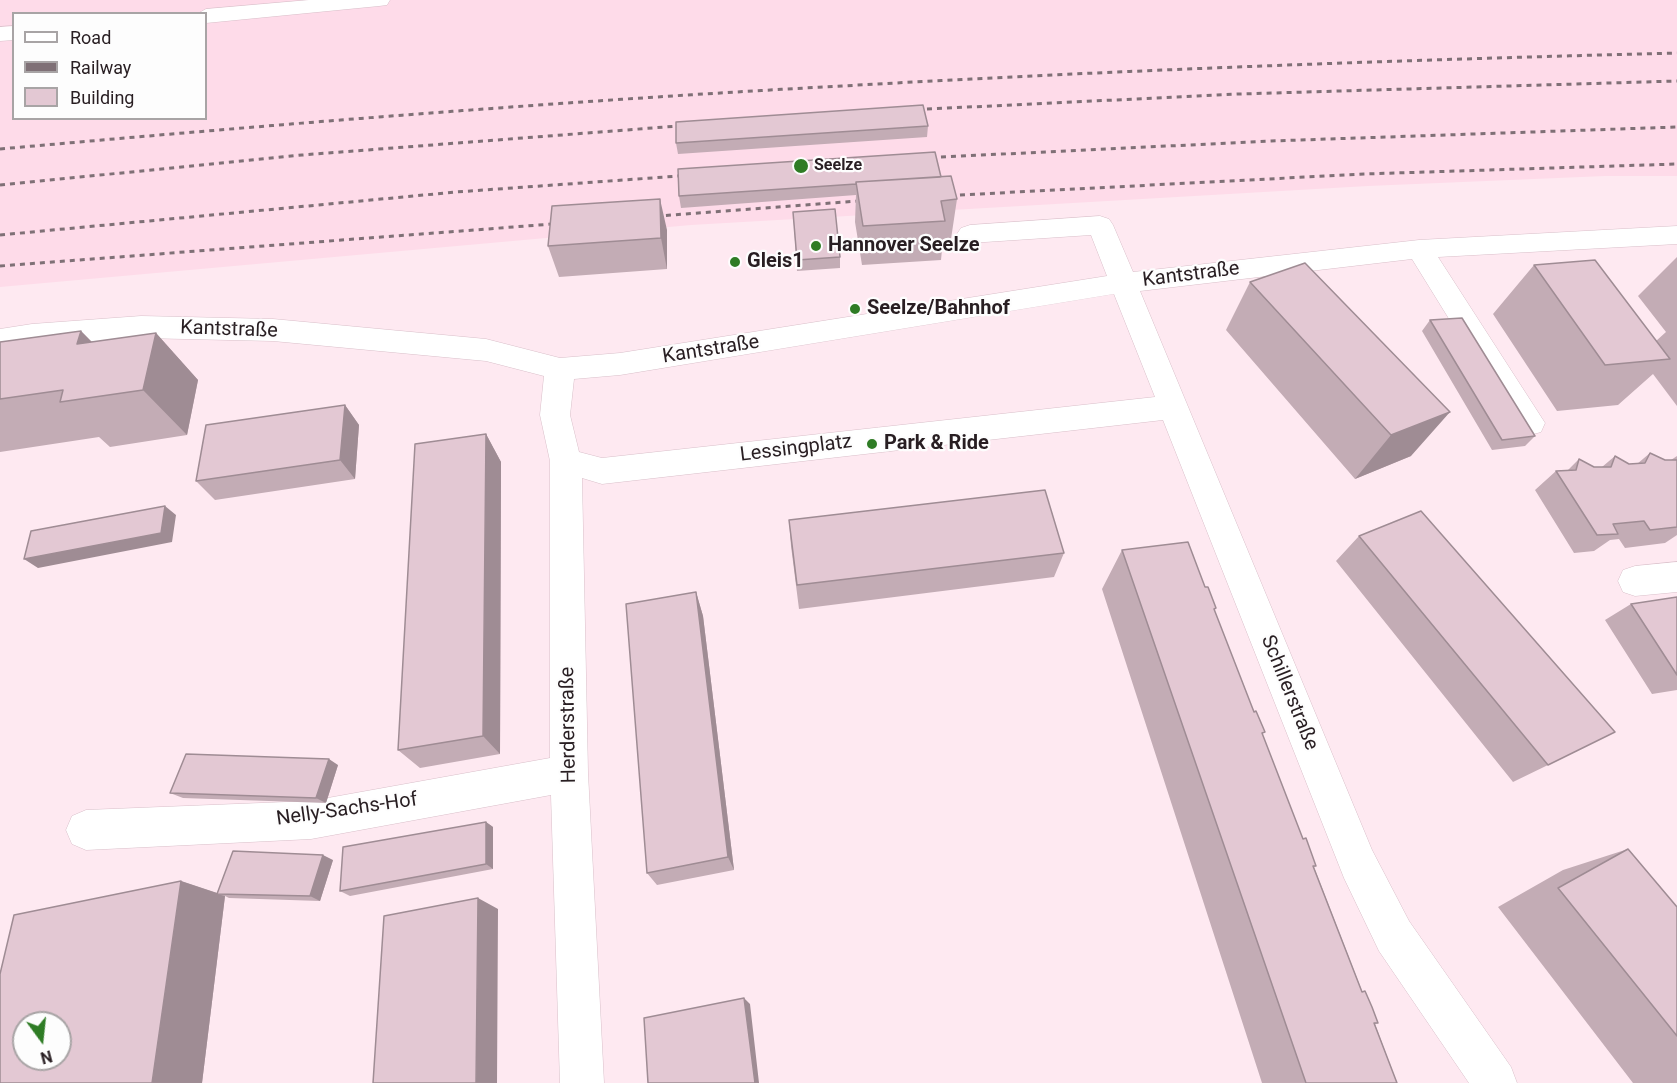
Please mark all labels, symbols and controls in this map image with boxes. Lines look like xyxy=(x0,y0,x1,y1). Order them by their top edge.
legend xyxy=(12,12,207,120)
text: Road xyxy=(70,27,111,48)
text: Railway xyxy=(70,57,131,78)
text: Building xyxy=(70,87,134,108)
place label: Seelze xyxy=(814,156,862,176)
marker: Seelze xyxy=(792,157,810,175)
place label: Hannover Seelze xyxy=(828,234,980,258)
marker: Hannover Seelze xyxy=(809,239,823,253)
place label: Gleis1 xyxy=(747,250,804,274)
marker: Gleis1 xyxy=(728,255,742,269)
street label: Kantstraße xyxy=(1141,257,1241,293)
place label: Seelze/Bahnhof xyxy=(867,297,1010,321)
marker: Seelze/Bahnhof xyxy=(848,302,862,316)
street label: Kantstraße xyxy=(180,316,278,344)
street label: Kantstraße xyxy=(661,331,761,369)
street label: Lessingplatz xyxy=(739,430,853,468)
place label: Park & Ride xyxy=(884,432,989,456)
marker: Park & Ride xyxy=(865,437,879,451)
street label: Schillerstraße xyxy=(1255,632,1323,754)
street label: Herderstraße xyxy=(556,666,582,784)
street label: Nelly-Sachs-Hof xyxy=(275,788,419,832)
north arrow xyxy=(12,1011,72,1071)
text: N xyxy=(38,1046,54,1068)

